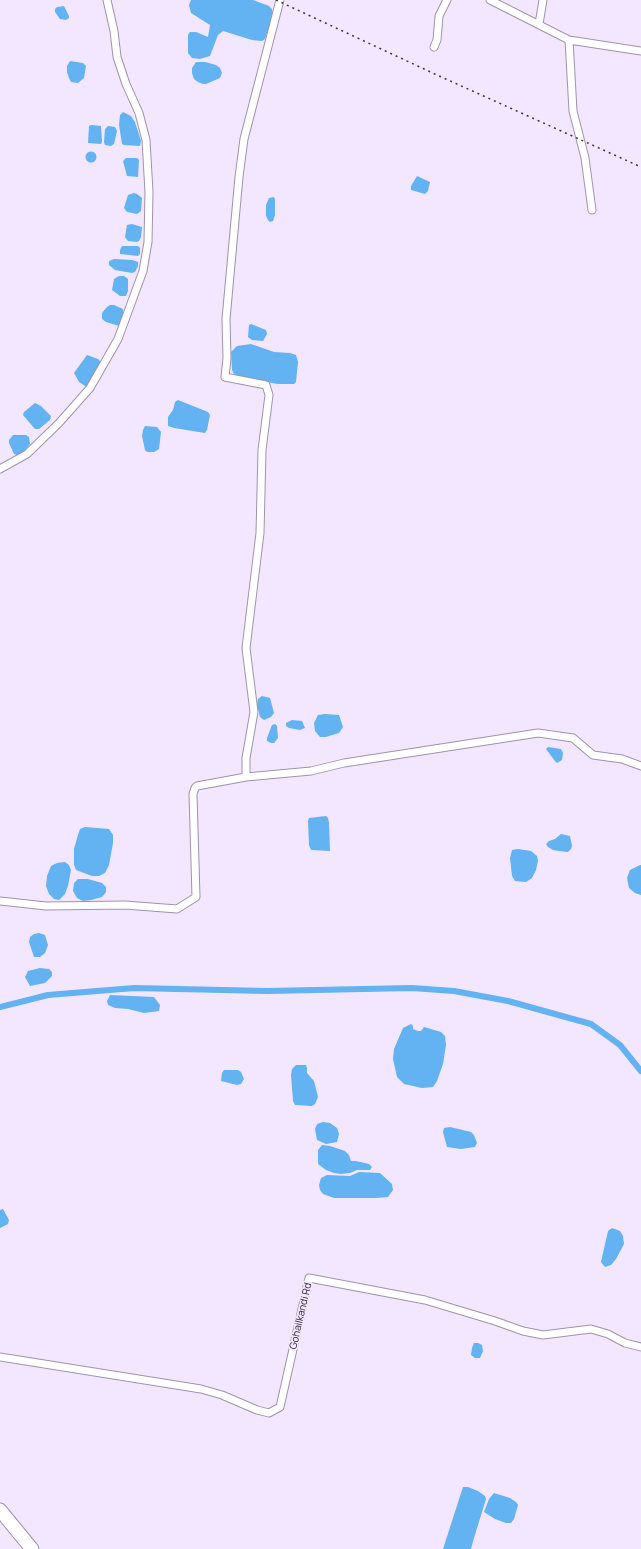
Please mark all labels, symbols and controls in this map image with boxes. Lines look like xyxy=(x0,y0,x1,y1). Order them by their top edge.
street label: Gohailkandi Rd xyxy=(288,1282,314,1350)

